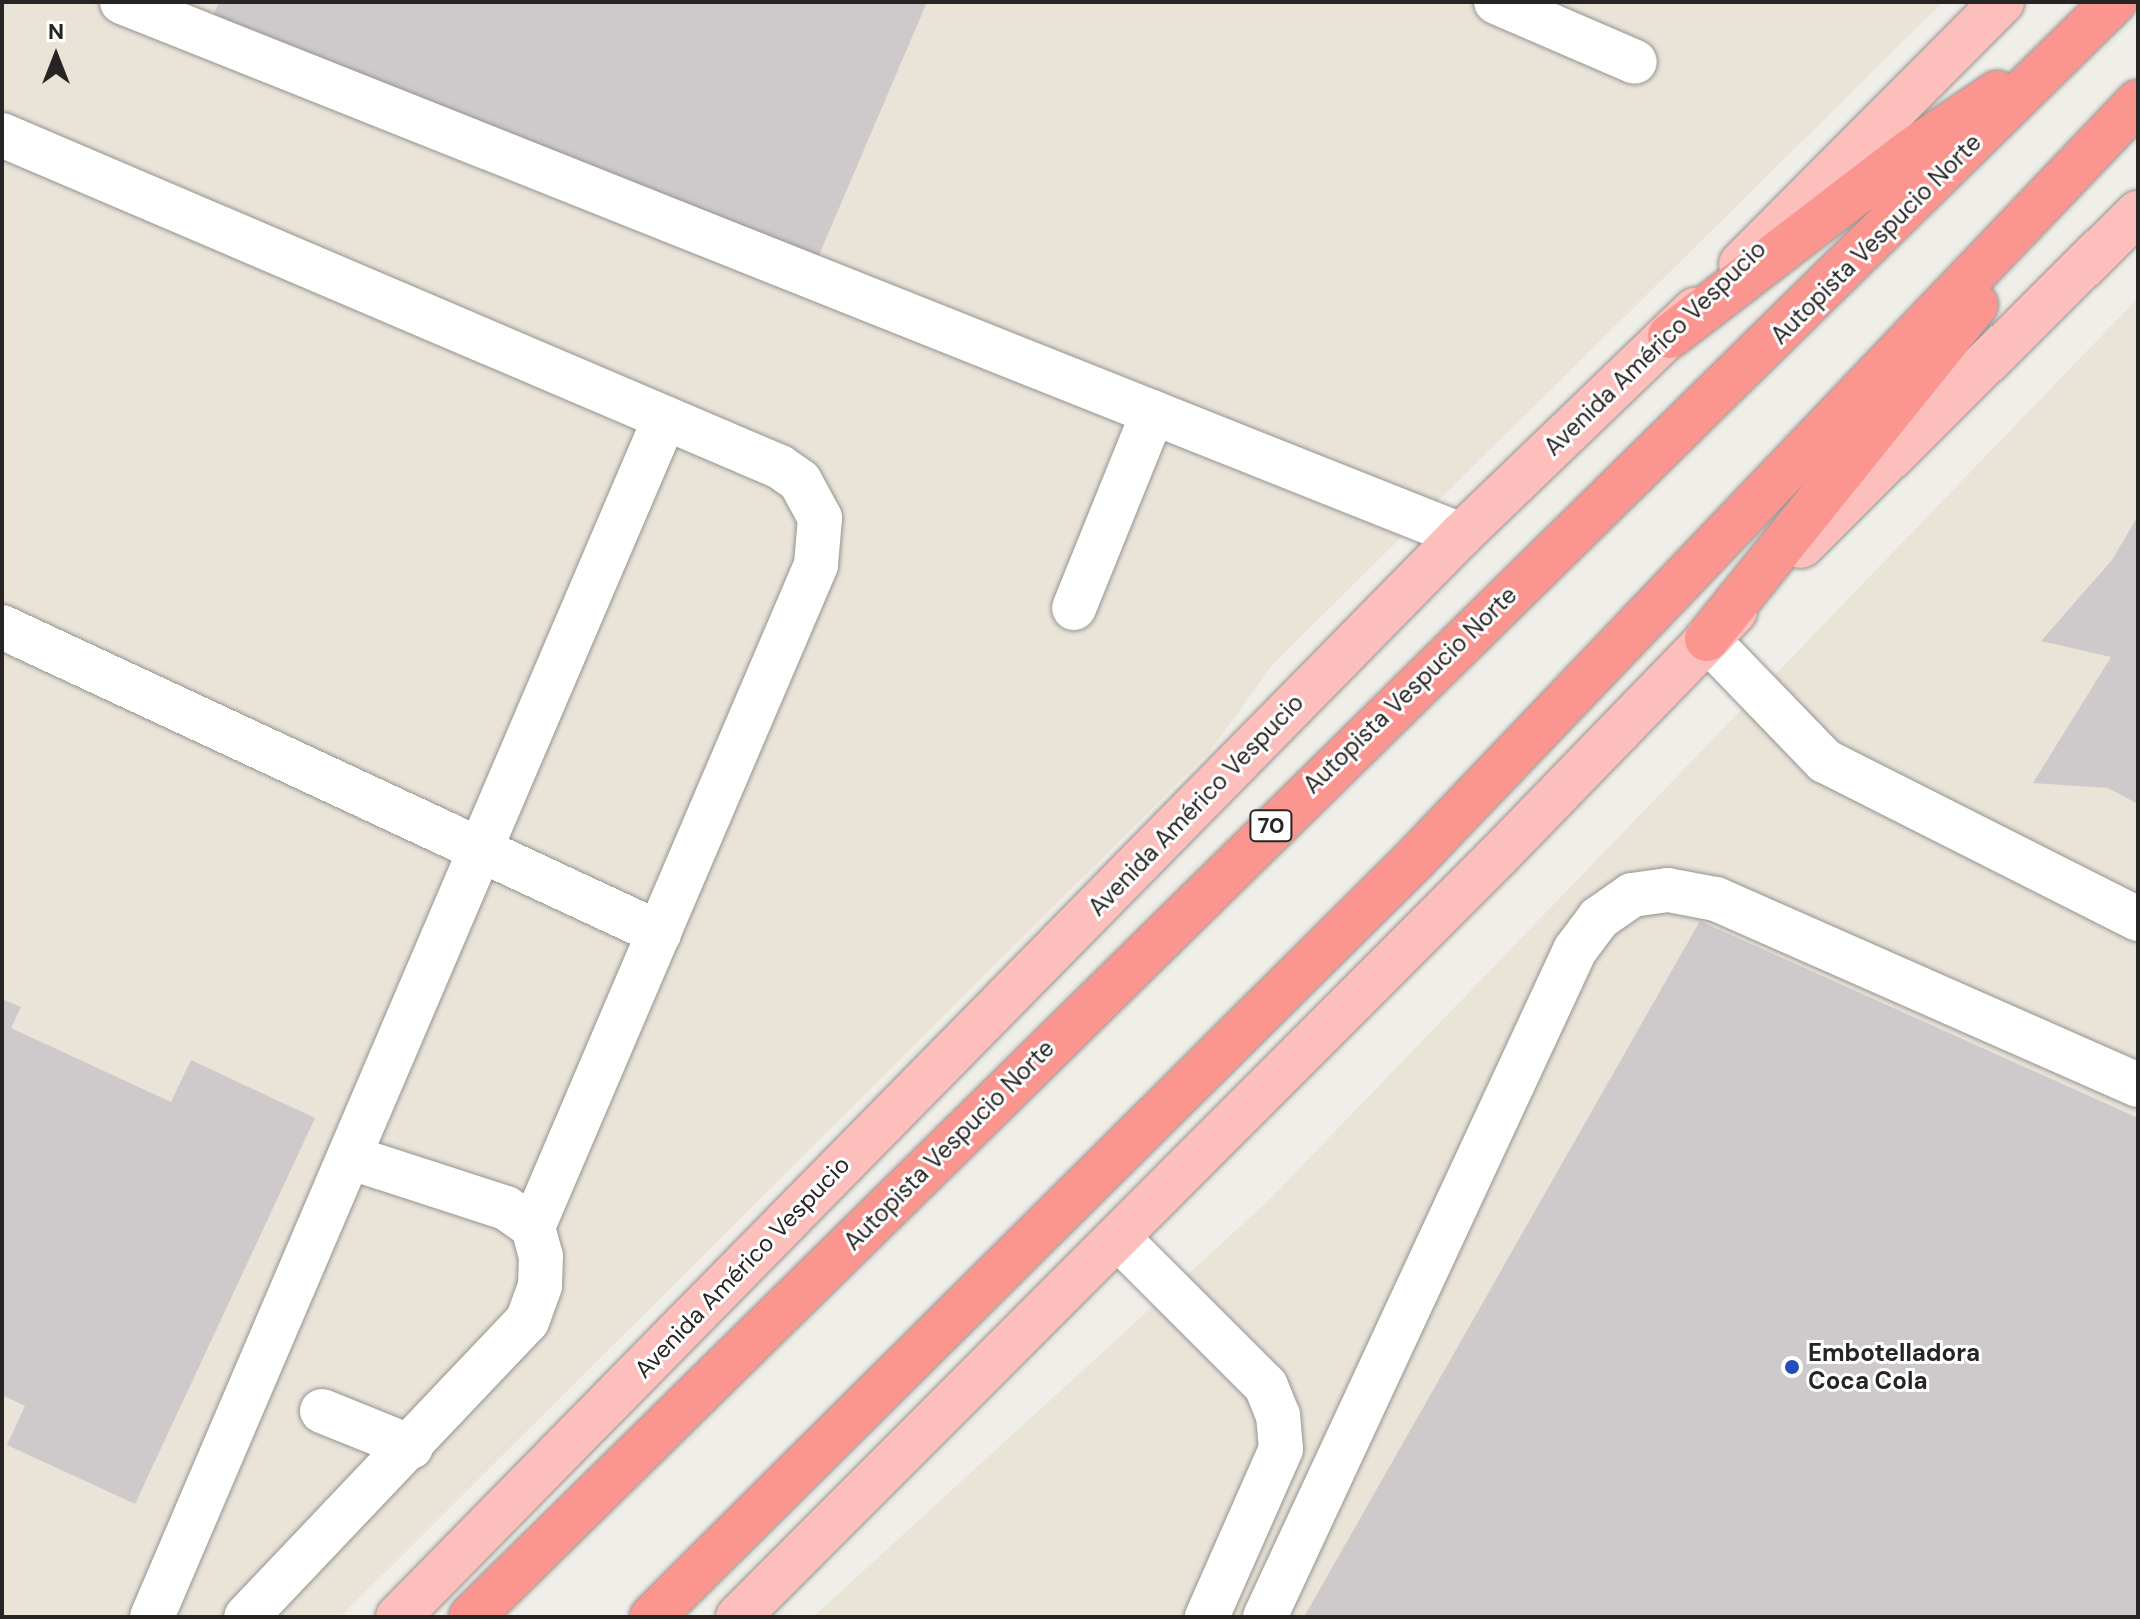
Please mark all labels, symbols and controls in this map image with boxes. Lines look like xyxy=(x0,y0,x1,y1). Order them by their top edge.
north arrow xyxy=(16,16,96,96)
text: N xyxy=(48,17,64,46)
street label: Autopista Vespucio Norte xyxy=(1765,128,1987,350)
street label: Avenida Américo Vespucio xyxy=(1538,234,1772,462)
street label: Autopista Vespucio Norte xyxy=(1297,581,1523,799)
street label: Avenida Américo Vespucio xyxy=(1082,688,1310,922)
road number: 70 xyxy=(1249,808,1293,844)
street label: Autopista Vespucio Norte xyxy=(838,1034,1060,1256)
street label: Avenida Américo Vespucio xyxy=(628,1150,856,1384)
place label: Embotelladora Coca Cola xyxy=(1808,1339,1980,1395)
marker: Embotelladora Coca Cola xyxy=(1783,1358,1801,1376)

